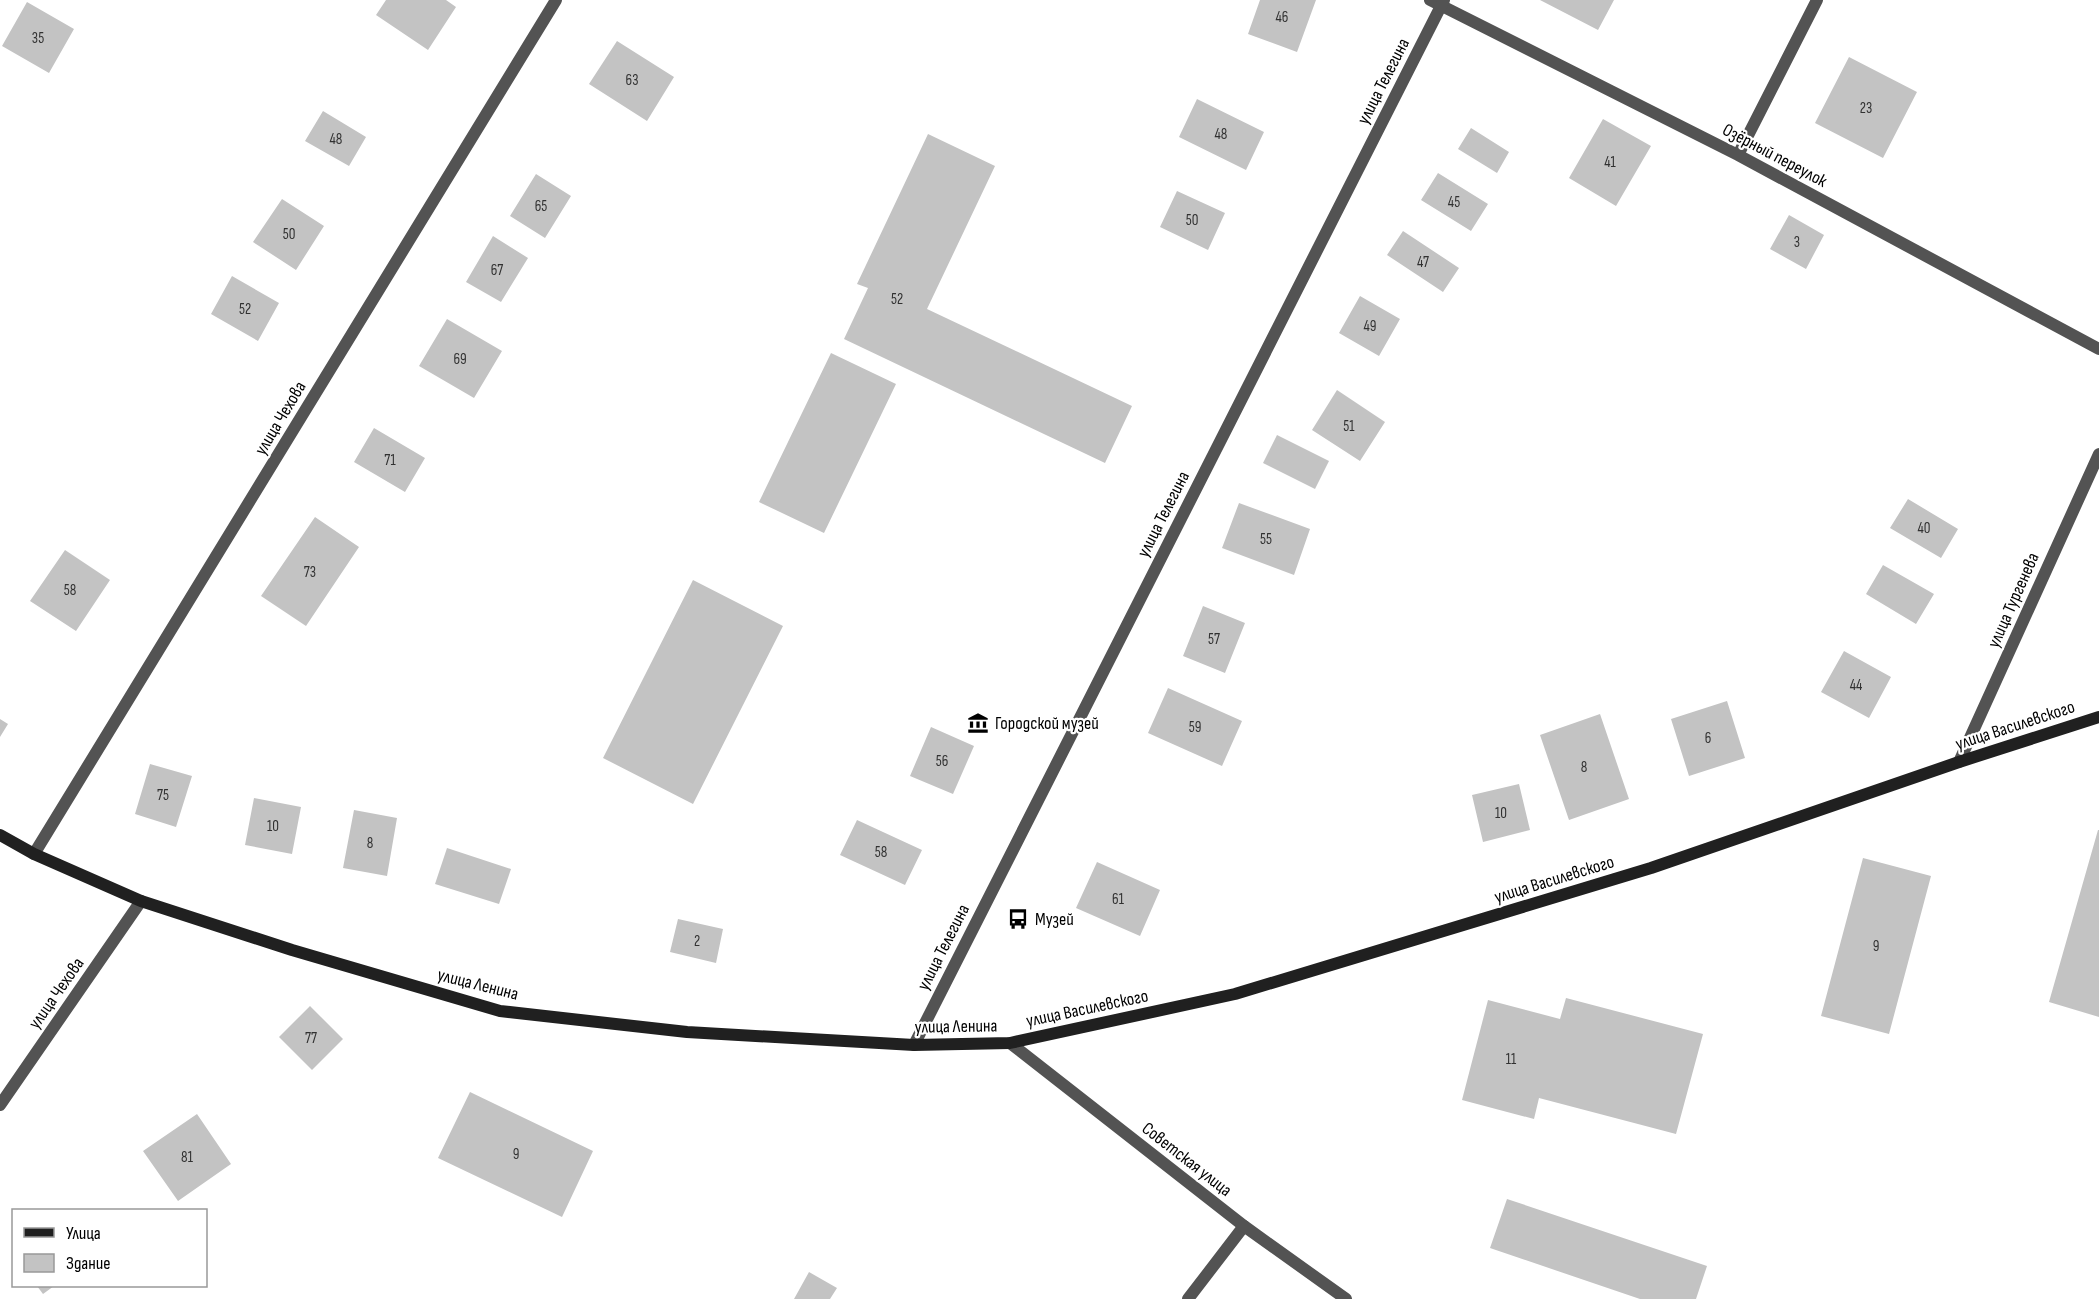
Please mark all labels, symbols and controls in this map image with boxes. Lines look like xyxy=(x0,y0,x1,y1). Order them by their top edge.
house number: 46 xyxy=(1276,8,1288,27)
house number: 35 xyxy=(32,29,44,48)
street label: улица Телегина xyxy=(1353,35,1414,128)
house number: 63 xyxy=(626,71,638,90)
house number: 23 xyxy=(1860,99,1872,118)
street label: Озёрный переулок xyxy=(1719,119,1831,192)
house number: 48 xyxy=(1215,125,1227,144)
house number: 48 xyxy=(330,130,342,149)
house number: 41 xyxy=(1604,153,1617,172)
house number: 45 xyxy=(1448,193,1460,212)
house number: 65 xyxy=(535,197,547,216)
house number: 50 xyxy=(1186,211,1198,230)
house number: 50 xyxy=(283,225,295,244)
house number: 3 xyxy=(1794,233,1800,252)
house number: 47 xyxy=(1417,253,1429,272)
house number: 67 xyxy=(491,261,503,280)
house number: 52 xyxy=(891,290,903,309)
house number: 52 xyxy=(239,300,251,319)
house number: 49 xyxy=(1364,317,1376,336)
house number: 69 xyxy=(453,350,467,369)
street label: улица Чехова xyxy=(250,378,311,459)
house number: 51 xyxy=(1343,417,1355,436)
house number: 71 xyxy=(384,451,396,470)
street label: улица Телегина xyxy=(1133,468,1194,561)
house number: 40 xyxy=(1918,519,1930,538)
house number: 55 xyxy=(1260,530,1272,549)
street label: улица Тургенева xyxy=(1983,549,2044,651)
house number: 73 xyxy=(304,563,316,582)
house number: 58 xyxy=(64,581,76,600)
house number: 57 xyxy=(1208,630,1220,649)
house number: 44 xyxy=(1850,676,1862,695)
street label: улица Василевского xyxy=(1953,696,2077,755)
museum icon: Городской музей xyxy=(966,711,990,735)
place label: Городской музей xyxy=(995,713,1099,734)
house number: 59 xyxy=(1189,718,1201,737)
house number: 6 xyxy=(1705,729,1711,748)
house number: 56 xyxy=(936,752,948,771)
house number: 8 xyxy=(1581,758,1587,777)
house number: 75 xyxy=(157,786,169,805)
house number: 10 xyxy=(1495,804,1507,823)
house number: 10 xyxy=(267,817,279,836)
house number: 8 xyxy=(367,834,373,853)
house number: 58 xyxy=(875,843,887,862)
street label: улица Василевского xyxy=(1492,851,1617,908)
house number: 61 xyxy=(1112,890,1125,909)
street label: улица Телегина xyxy=(913,901,974,994)
bus stop icon: Музей xyxy=(1006,907,1030,931)
place label: Музей xyxy=(1035,909,1074,930)
house number: 2 xyxy=(694,932,700,951)
house number: 9 xyxy=(1873,937,1879,956)
street label: улица Чехова xyxy=(24,954,89,1033)
street label: улица Ленина xyxy=(435,964,521,1005)
street label: улица Василевского xyxy=(1024,985,1150,1032)
street label: улица Ленина xyxy=(915,1015,998,1038)
house number: 77 xyxy=(305,1029,317,1048)
house number: 11 xyxy=(1506,1050,1517,1069)
street label: Советская улица xyxy=(1138,1118,1236,1201)
house number: 9 xyxy=(513,1145,519,1164)
house number: 81 xyxy=(181,1148,194,1167)
legend xyxy=(12,1209,207,1287)
text: Улица xyxy=(66,1223,101,1244)
text: Здание xyxy=(66,1253,111,1274)

